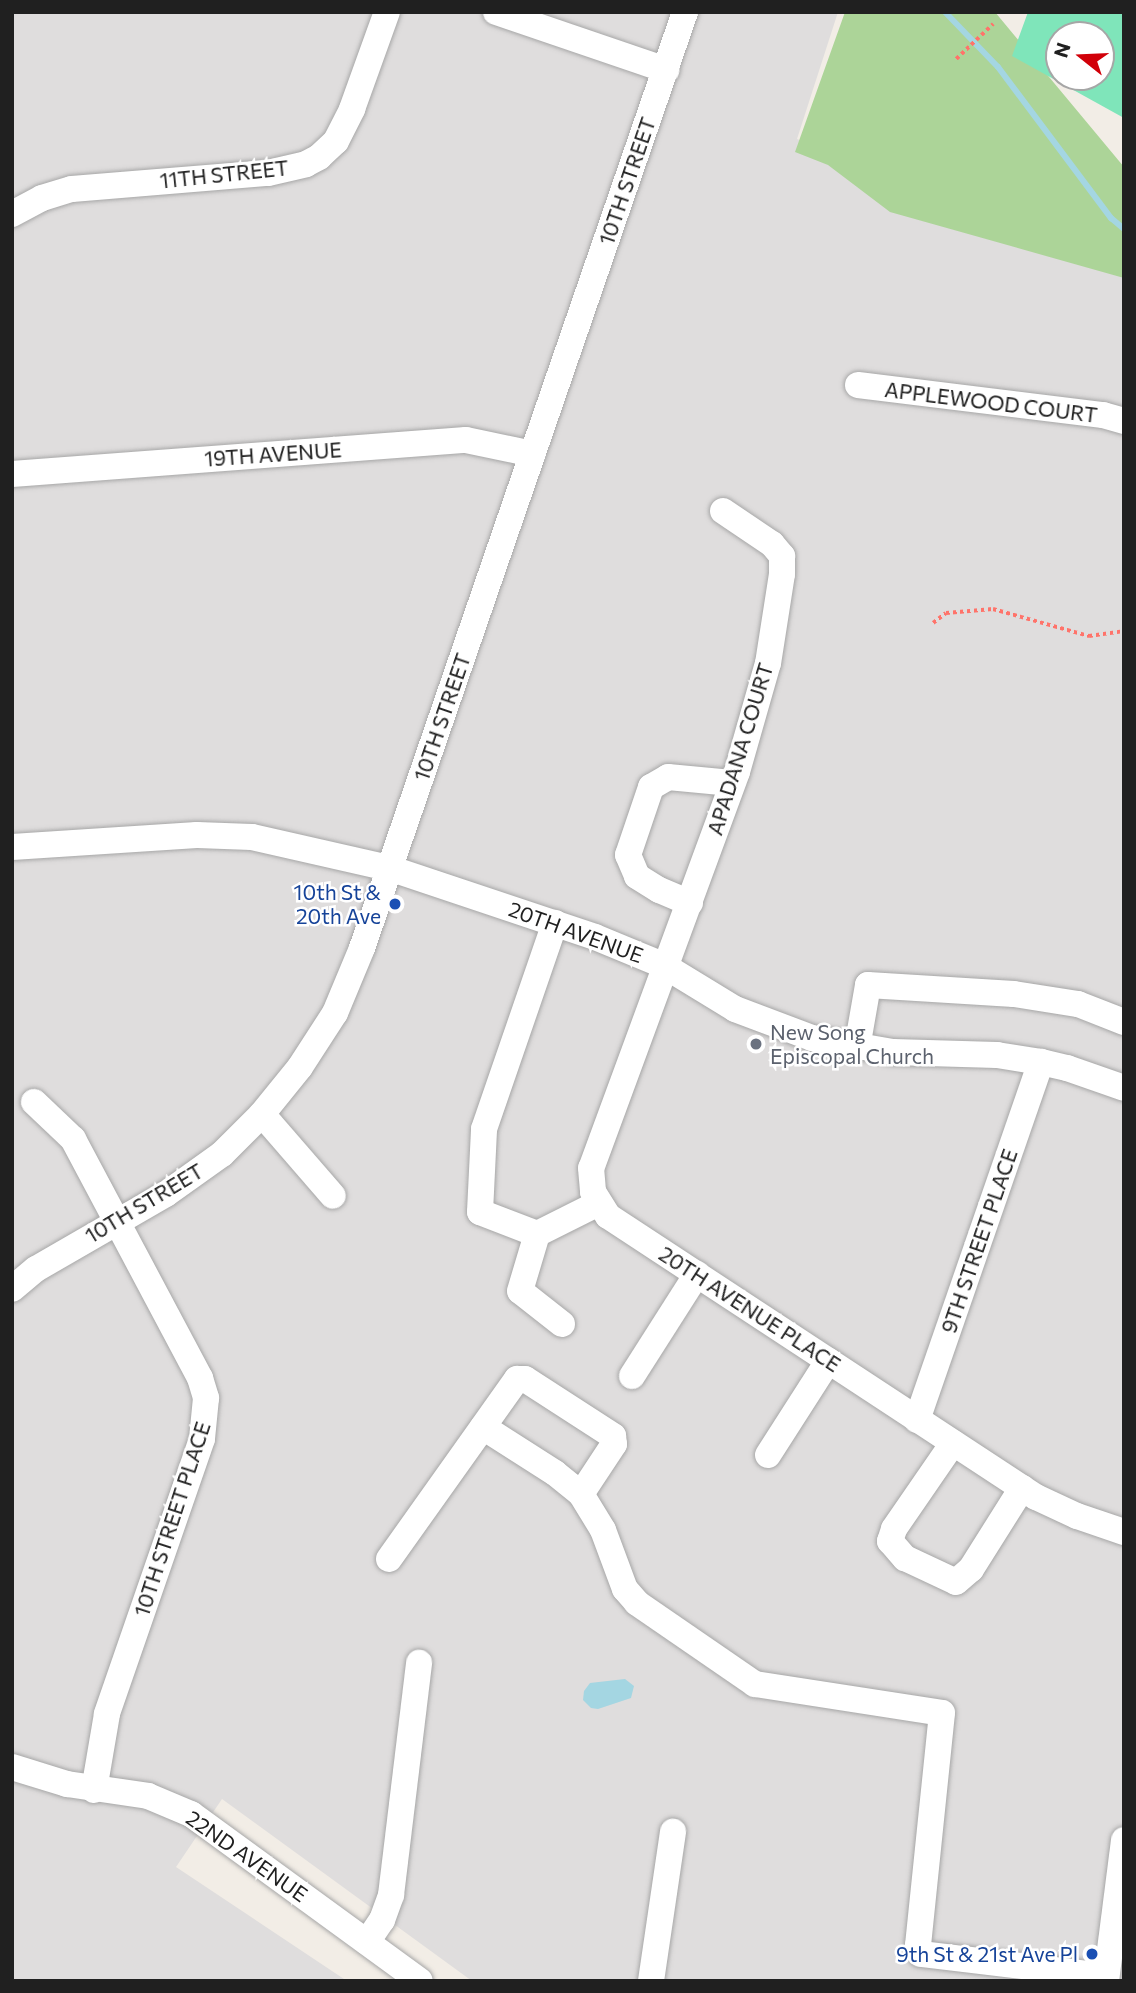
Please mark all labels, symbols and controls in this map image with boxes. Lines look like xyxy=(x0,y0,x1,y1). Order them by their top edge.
north arrow xyxy=(1045,21,1115,91)
text: N xyxy=(1048,40,1075,60)
street label: 10TH STREET xyxy=(593,114,661,248)
street label: 11TH STREET xyxy=(158,155,290,193)
street label: APPLEWOOD COURT xyxy=(883,376,1099,428)
street label: 19TH AVENUE xyxy=(203,437,343,471)
street label: 10TH STREET xyxy=(408,650,476,784)
street label: APADANA COURT xyxy=(702,660,778,838)
place label: 10th St & 20th Ave xyxy=(294,879,381,929)
marker: 10th St & 20th Ave xyxy=(387,896,403,912)
street label: 20TH AVENUE xyxy=(505,896,647,968)
place label: New Song Episcopal Church xyxy=(770,1019,934,1069)
marker: New Song Episcopal Church xyxy=(748,1036,764,1052)
street label: 9TH STREET PLACE xyxy=(936,1146,1022,1336)
street label: 10TH STREET xyxy=(80,1158,208,1248)
street label: 20TH AVENUE PLACE xyxy=(655,1241,845,1377)
street label: 10TH STREET PLACE xyxy=(129,1419,215,1619)
street label: 22ND AVENUE xyxy=(182,1805,312,1907)
place label: 9th St & 21st Ave Pl xyxy=(896,1941,1078,1967)
marker: 9th St & 21st Ave Pl xyxy=(1084,1946,1100,1962)

